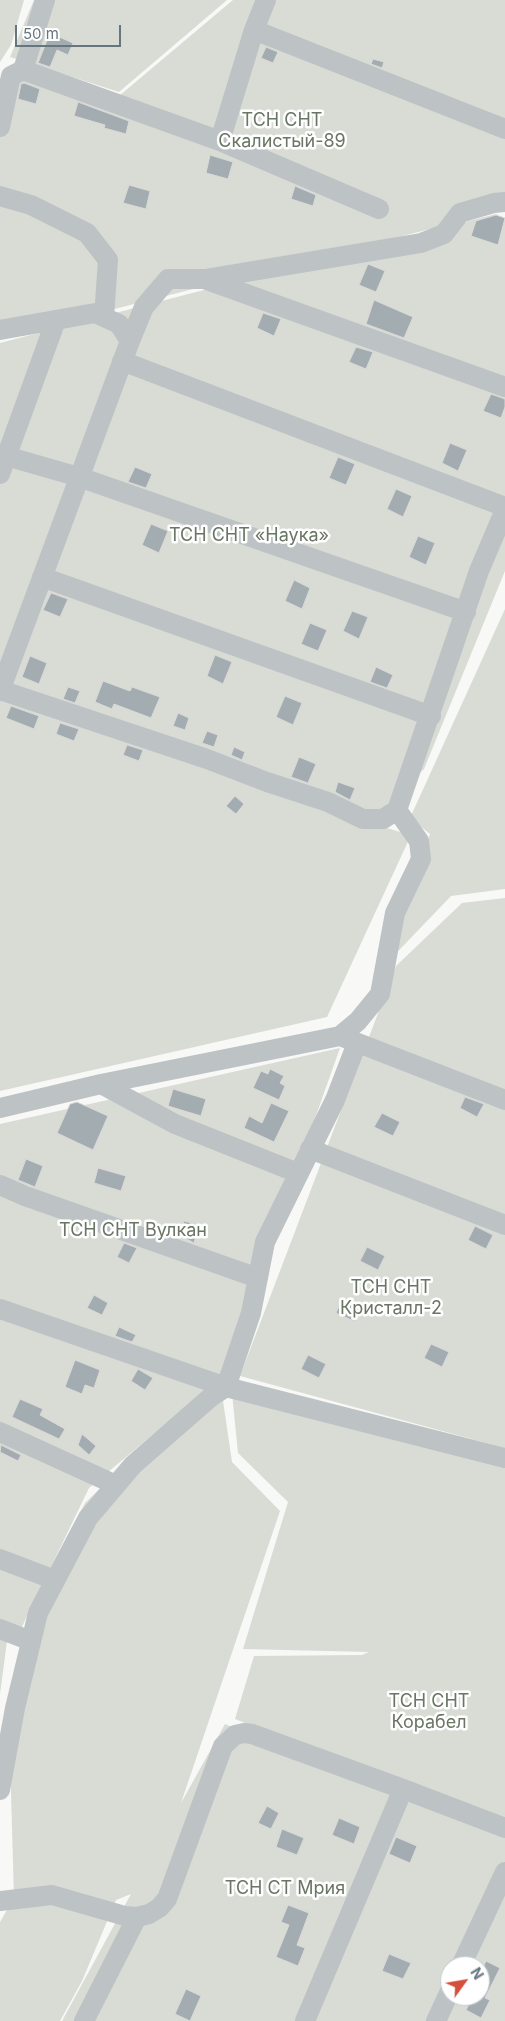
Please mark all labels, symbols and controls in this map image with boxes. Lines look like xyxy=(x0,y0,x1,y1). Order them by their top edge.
scale bar xyxy=(18,15,124,47)
text: 50 m xyxy=(23,24,59,43)
park label: ТСН СНТ Скалистый-89 xyxy=(218,110,346,152)
park label: ТСН СНТ «Наука» xyxy=(169,525,329,547)
park label: ТСН СНТ Вулкан xyxy=(59,1220,207,1242)
park label: ТСН СНТ Кристалл-2 xyxy=(340,1277,442,1320)
park label: ТСН СНТ Корабел xyxy=(389,1691,469,1734)
park label: ТСН СТ Мрия xyxy=(225,1878,345,1900)
north arrow xyxy=(440,1956,490,2006)
text: N xyxy=(467,1964,487,1982)

